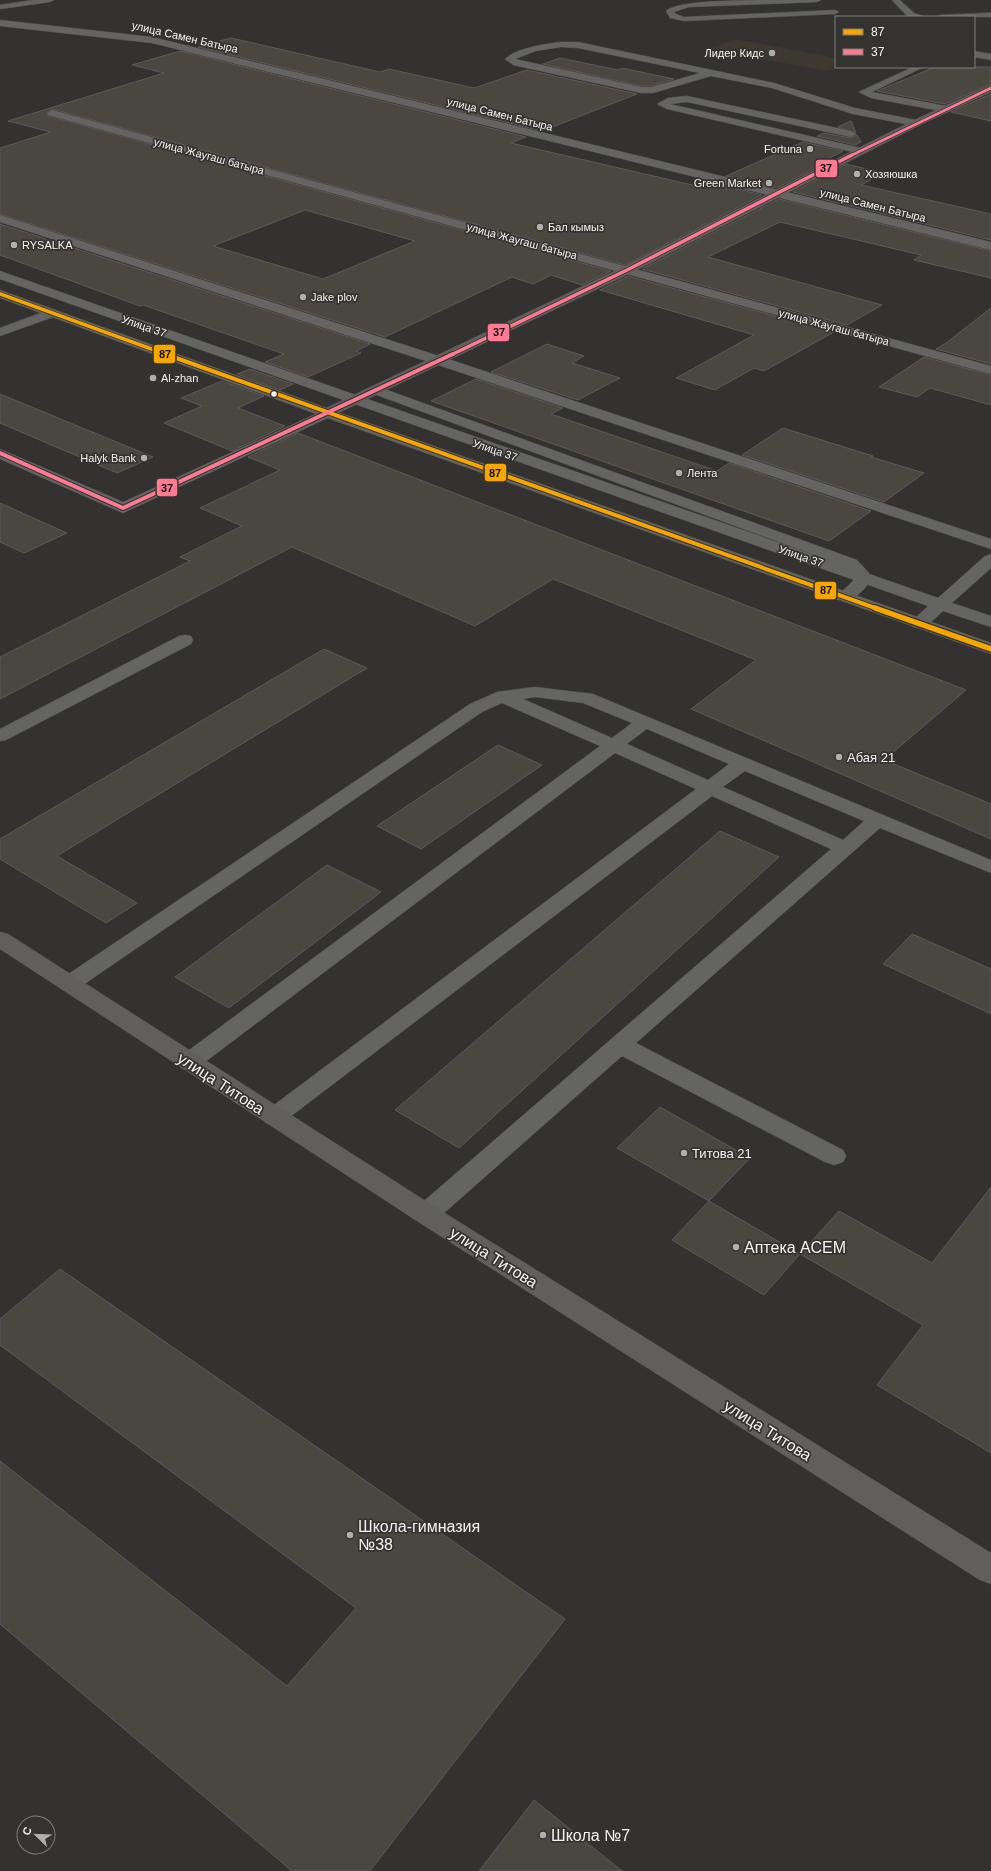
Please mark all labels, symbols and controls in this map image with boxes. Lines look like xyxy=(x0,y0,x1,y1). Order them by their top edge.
legend xyxy=(835,16,975,68)
street label: улица Самен Батыра xyxy=(131,19,240,55)
text: 87 xyxy=(871,25,885,39)
text: 37 xyxy=(871,45,885,59)
place label: Лидер Кидс xyxy=(704,47,764,59)
marker: Лидер Кидс xyxy=(767,48,777,58)
street label: улица Самен Батыра xyxy=(446,95,555,133)
street label: улица Жаугаш батыра xyxy=(152,135,266,177)
place label: Fortuna xyxy=(764,143,803,155)
marker: Fortuna xyxy=(805,144,815,154)
line badge: 37 xyxy=(815,159,838,178)
text: 37 xyxy=(820,162,832,174)
place label: Хозяюшка xyxy=(865,168,918,180)
marker: Хозяюшка xyxy=(852,169,862,179)
place label: Green Market xyxy=(694,177,761,189)
marker: Green Market xyxy=(764,178,774,188)
street label: улица Самен Батыра xyxy=(819,186,928,224)
street label: улица Жаугаш батыра xyxy=(465,220,579,262)
place label: Бал кымыз xyxy=(548,221,604,233)
marker: Бал кымыз xyxy=(535,222,545,232)
place label: RYSALKA xyxy=(22,239,73,251)
marker: RYSALKA xyxy=(9,240,19,250)
place label: Jake plov xyxy=(311,291,358,303)
marker: Jake plov xyxy=(298,292,308,302)
street label: улица Жаугаш батыра xyxy=(777,306,891,348)
street label: Улица 37 xyxy=(120,313,168,339)
line badge: 37 xyxy=(487,323,510,342)
text: 37 xyxy=(493,326,505,338)
line badge: 87 xyxy=(153,344,176,364)
text: 87 xyxy=(159,348,171,360)
place label: Al-zhan xyxy=(161,372,198,384)
marker: Al-zhan xyxy=(148,373,158,383)
unlabelled marker xyxy=(269,389,279,399)
street label: Улица 37 xyxy=(471,437,519,463)
place label: Halyk Bank xyxy=(80,452,136,464)
marker: Halyk Bank xyxy=(139,453,149,463)
line badge: 87 xyxy=(484,463,507,482)
text: 87 xyxy=(489,467,501,479)
place label: Лента xyxy=(687,467,718,479)
marker: Лента xyxy=(674,468,684,478)
line badge: 37 xyxy=(156,478,178,497)
text: 37 xyxy=(161,482,173,494)
street label: Улица 37 xyxy=(777,543,825,569)
line badge: 87 xyxy=(814,581,837,600)
text: 87 xyxy=(820,584,832,596)
place label: Абая 21 xyxy=(847,750,895,765)
marker: Абая 21 xyxy=(834,752,844,762)
street label: улица Титова xyxy=(174,1049,267,1118)
place label: Титова 21 xyxy=(692,1146,752,1161)
marker: Титова 21 xyxy=(679,1148,689,1158)
street label: улица Титова xyxy=(447,1224,541,1291)
place label: Аптека АСЕМ xyxy=(744,1239,846,1256)
marker: Аптека АСЕМ xyxy=(731,1242,741,1252)
street label: улица Титова xyxy=(721,1397,815,1464)
place label: Школа-гимназия №38 xyxy=(358,1518,480,1553)
marker: Школа-гимназия №38 xyxy=(345,1530,355,1540)
north arrow xyxy=(16,1815,56,1855)
text: С xyxy=(20,1825,34,1837)
place label: Школа №7 xyxy=(551,1827,630,1844)
marker: Школа №7 xyxy=(538,1830,548,1840)

